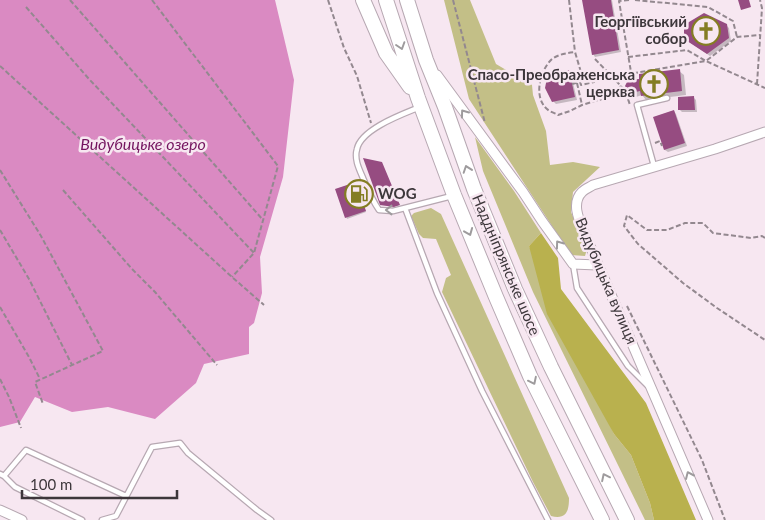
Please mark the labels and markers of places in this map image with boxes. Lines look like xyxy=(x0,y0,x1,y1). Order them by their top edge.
place label: Георгіївський собор xyxy=(595,12,687,47)
church icon: Георгіївський собор xyxy=(691,16,721,46)
place label: Спасо-Преображенська церква xyxy=(468,65,635,100)
church icon: Спасо-Преображенська церква xyxy=(639,69,669,99)
fuel station icon: WOG xyxy=(344,179,374,209)
place label: WOG xyxy=(378,184,417,202)

